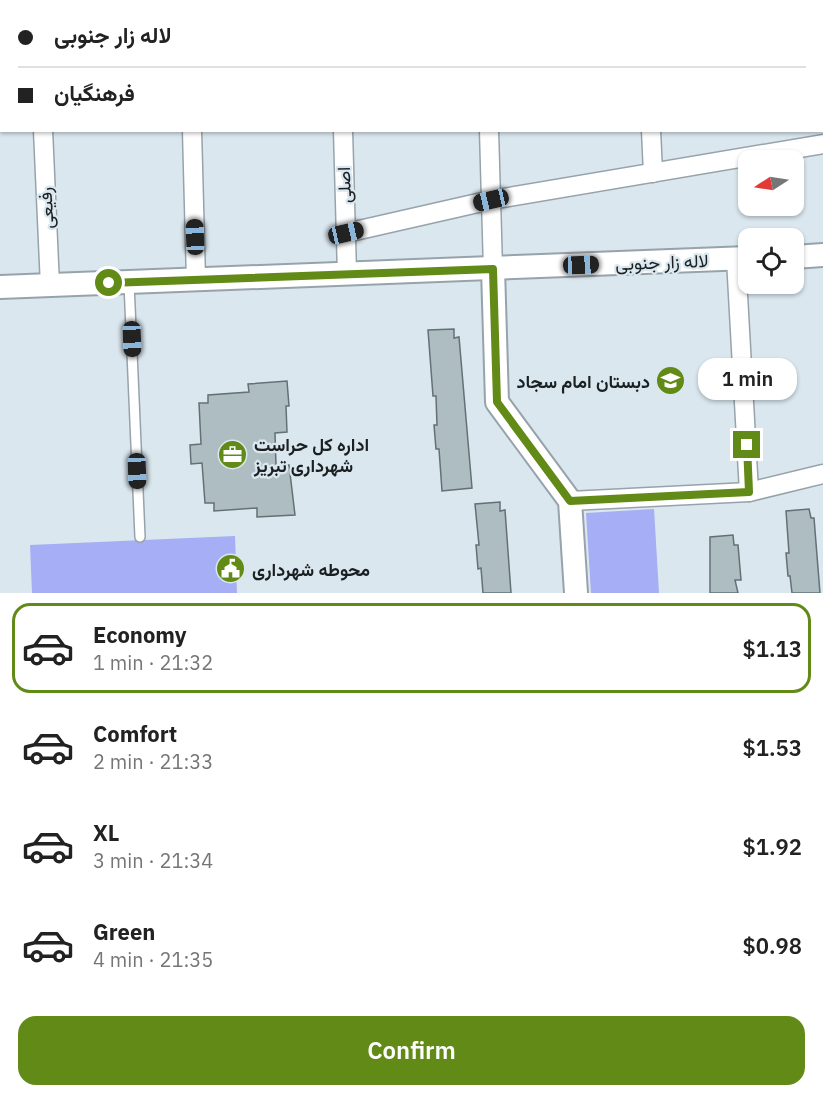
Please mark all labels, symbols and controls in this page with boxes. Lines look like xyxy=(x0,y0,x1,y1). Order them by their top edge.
text: لاله زار جنوبی xyxy=(54,20,171,49)
text: فرهنگیان xyxy=(54,78,135,107)
north arrow xyxy=(738,150,804,216)
map controls xyxy=(738,150,804,294)
street label: اصلی xyxy=(332,166,356,204)
street label: رفیعی xyxy=(33,187,59,229)
car xyxy=(471,187,511,213)
car xyxy=(185,219,205,255)
car xyxy=(326,220,366,246)
button: locate xyxy=(738,228,804,294)
street label: لاله زار جنوبی xyxy=(615,249,709,275)
car xyxy=(563,255,599,275)
route start xyxy=(95,269,122,296)
car xyxy=(122,321,142,357)
callout: 1 min xyxy=(698,358,796,400)
school or university icon: دبستان امام سجاد xyxy=(655,365,687,397)
text: 1 min xyxy=(722,365,773,392)
place label: دبستان امام سجاد xyxy=(516,370,650,394)
route end xyxy=(733,431,760,458)
place label: اداره کل حراست شهرداری تبریز xyxy=(253,433,369,477)
office icon: اداره کل حراست شهرداری تبریز xyxy=(217,438,249,470)
car xyxy=(127,453,147,489)
public building icon: محوطه شهرداری xyxy=(215,553,247,585)
place label: محوطه شهرداری xyxy=(252,558,370,581)
text: Economy xyxy=(93,620,187,649)
icon: car xyxy=(21,621,75,675)
text: $1.13 xyxy=(743,634,802,663)
text: 1 min · 21:32 xyxy=(93,649,213,676)
text: Comfort xyxy=(93,719,177,748)
icon: car xyxy=(21,720,75,774)
text: $1.53 xyxy=(743,733,802,762)
text: 2 min · 21:33 xyxy=(93,748,213,775)
text: XL xyxy=(93,818,119,847)
icon: car xyxy=(21,819,75,873)
text: $1.92 xyxy=(743,832,802,861)
text: 3 min · 21:34 xyxy=(93,847,213,874)
text: Green xyxy=(93,917,155,946)
icon: car xyxy=(21,918,75,972)
text: $0.98 xyxy=(743,931,802,960)
text: 4 min · 21:35 xyxy=(93,946,213,973)
button: Confirm xyxy=(18,1016,805,1085)

